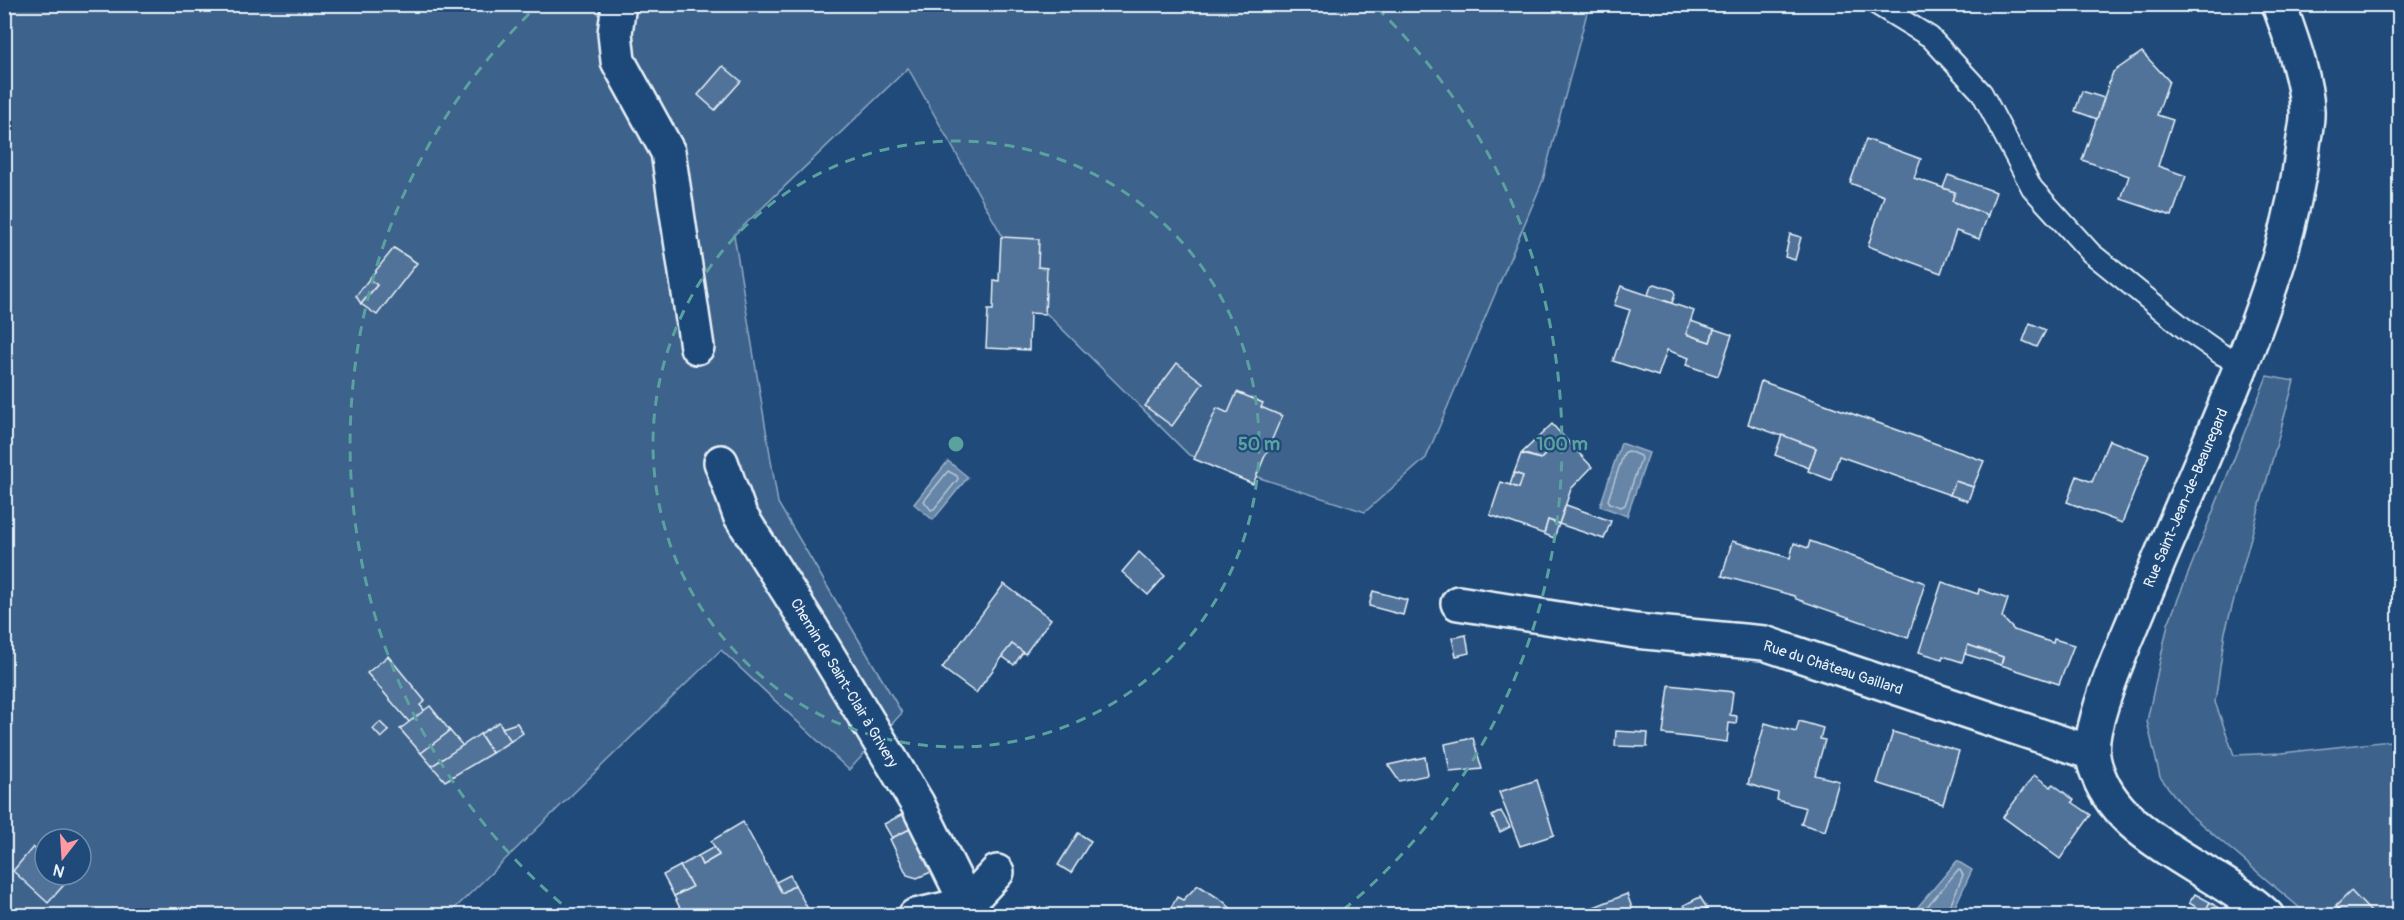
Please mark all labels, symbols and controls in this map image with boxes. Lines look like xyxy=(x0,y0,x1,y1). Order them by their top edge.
street label: Rue Saint-Jean-de-Beauregard xyxy=(2140,406,2232,590)
text: 50 m xyxy=(1238,433,1280,456)
text: 100 m xyxy=(1536,433,1588,456)
centre of rings xyxy=(946,434,966,454)
street label: Chemin de Saint-Clair à Grivery xyxy=(786,595,902,771)
street label: Rue du Château Gaillard xyxy=(1761,637,1905,699)
north arrow xyxy=(33,827,93,887)
text: N xyxy=(51,859,67,882)

